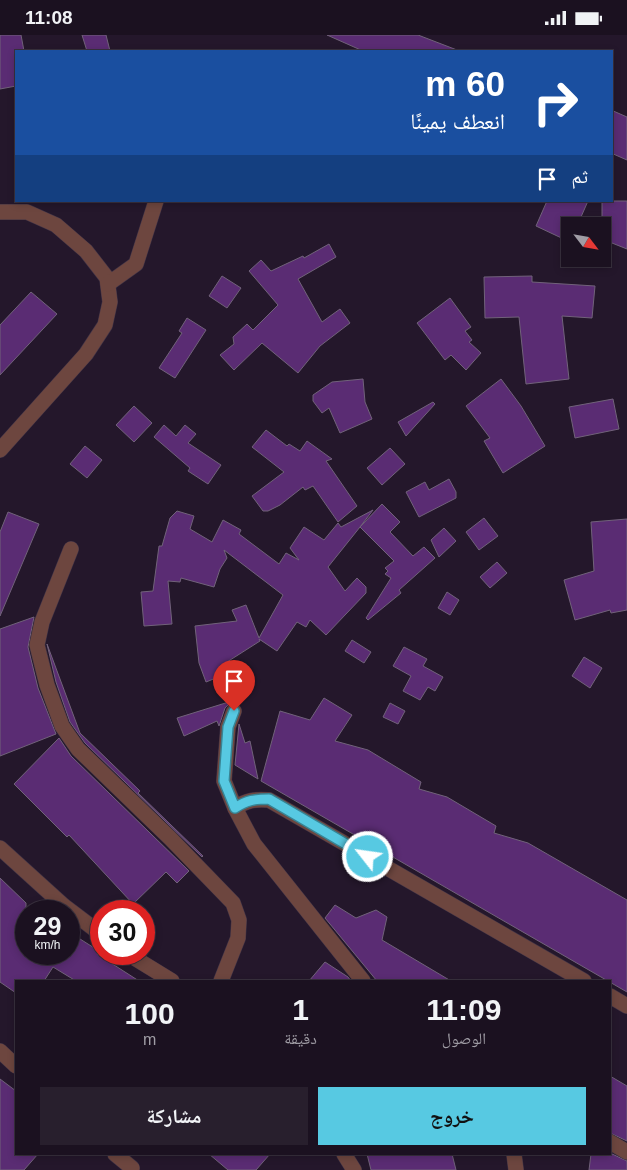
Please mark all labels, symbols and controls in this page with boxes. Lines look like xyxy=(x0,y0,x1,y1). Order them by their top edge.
text: 11:08 xyxy=(25,7,73,28)
text: 60 m xyxy=(425,64,505,103)
icon: right xyxy=(523,70,588,135)
text: انعطف يمينًا xyxy=(410,109,505,134)
icon: arrive xyxy=(533,165,561,193)
text: ثم xyxy=(571,166,588,187)
north arrow xyxy=(561,217,611,267)
map controls xyxy=(561,217,611,267)
pin xyxy=(213,660,255,711)
icon: arrive xyxy=(220,667,248,695)
position arrow xyxy=(341,830,393,882)
speed limit sign: 30 xyxy=(90,900,155,965)
text: 29 xyxy=(34,912,61,940)
text: km/h xyxy=(34,938,61,952)
text: 1 xyxy=(292,993,309,1026)
text: 11:09 xyxy=(426,993,501,1026)
text: 100 xyxy=(125,997,175,1030)
text: دقيقة xyxy=(284,1030,317,1047)
text: الوصول xyxy=(442,1030,486,1047)
text: m xyxy=(143,1031,156,1048)
button: مشاركة xyxy=(40,1087,308,1145)
button: خروج xyxy=(318,1087,586,1145)

